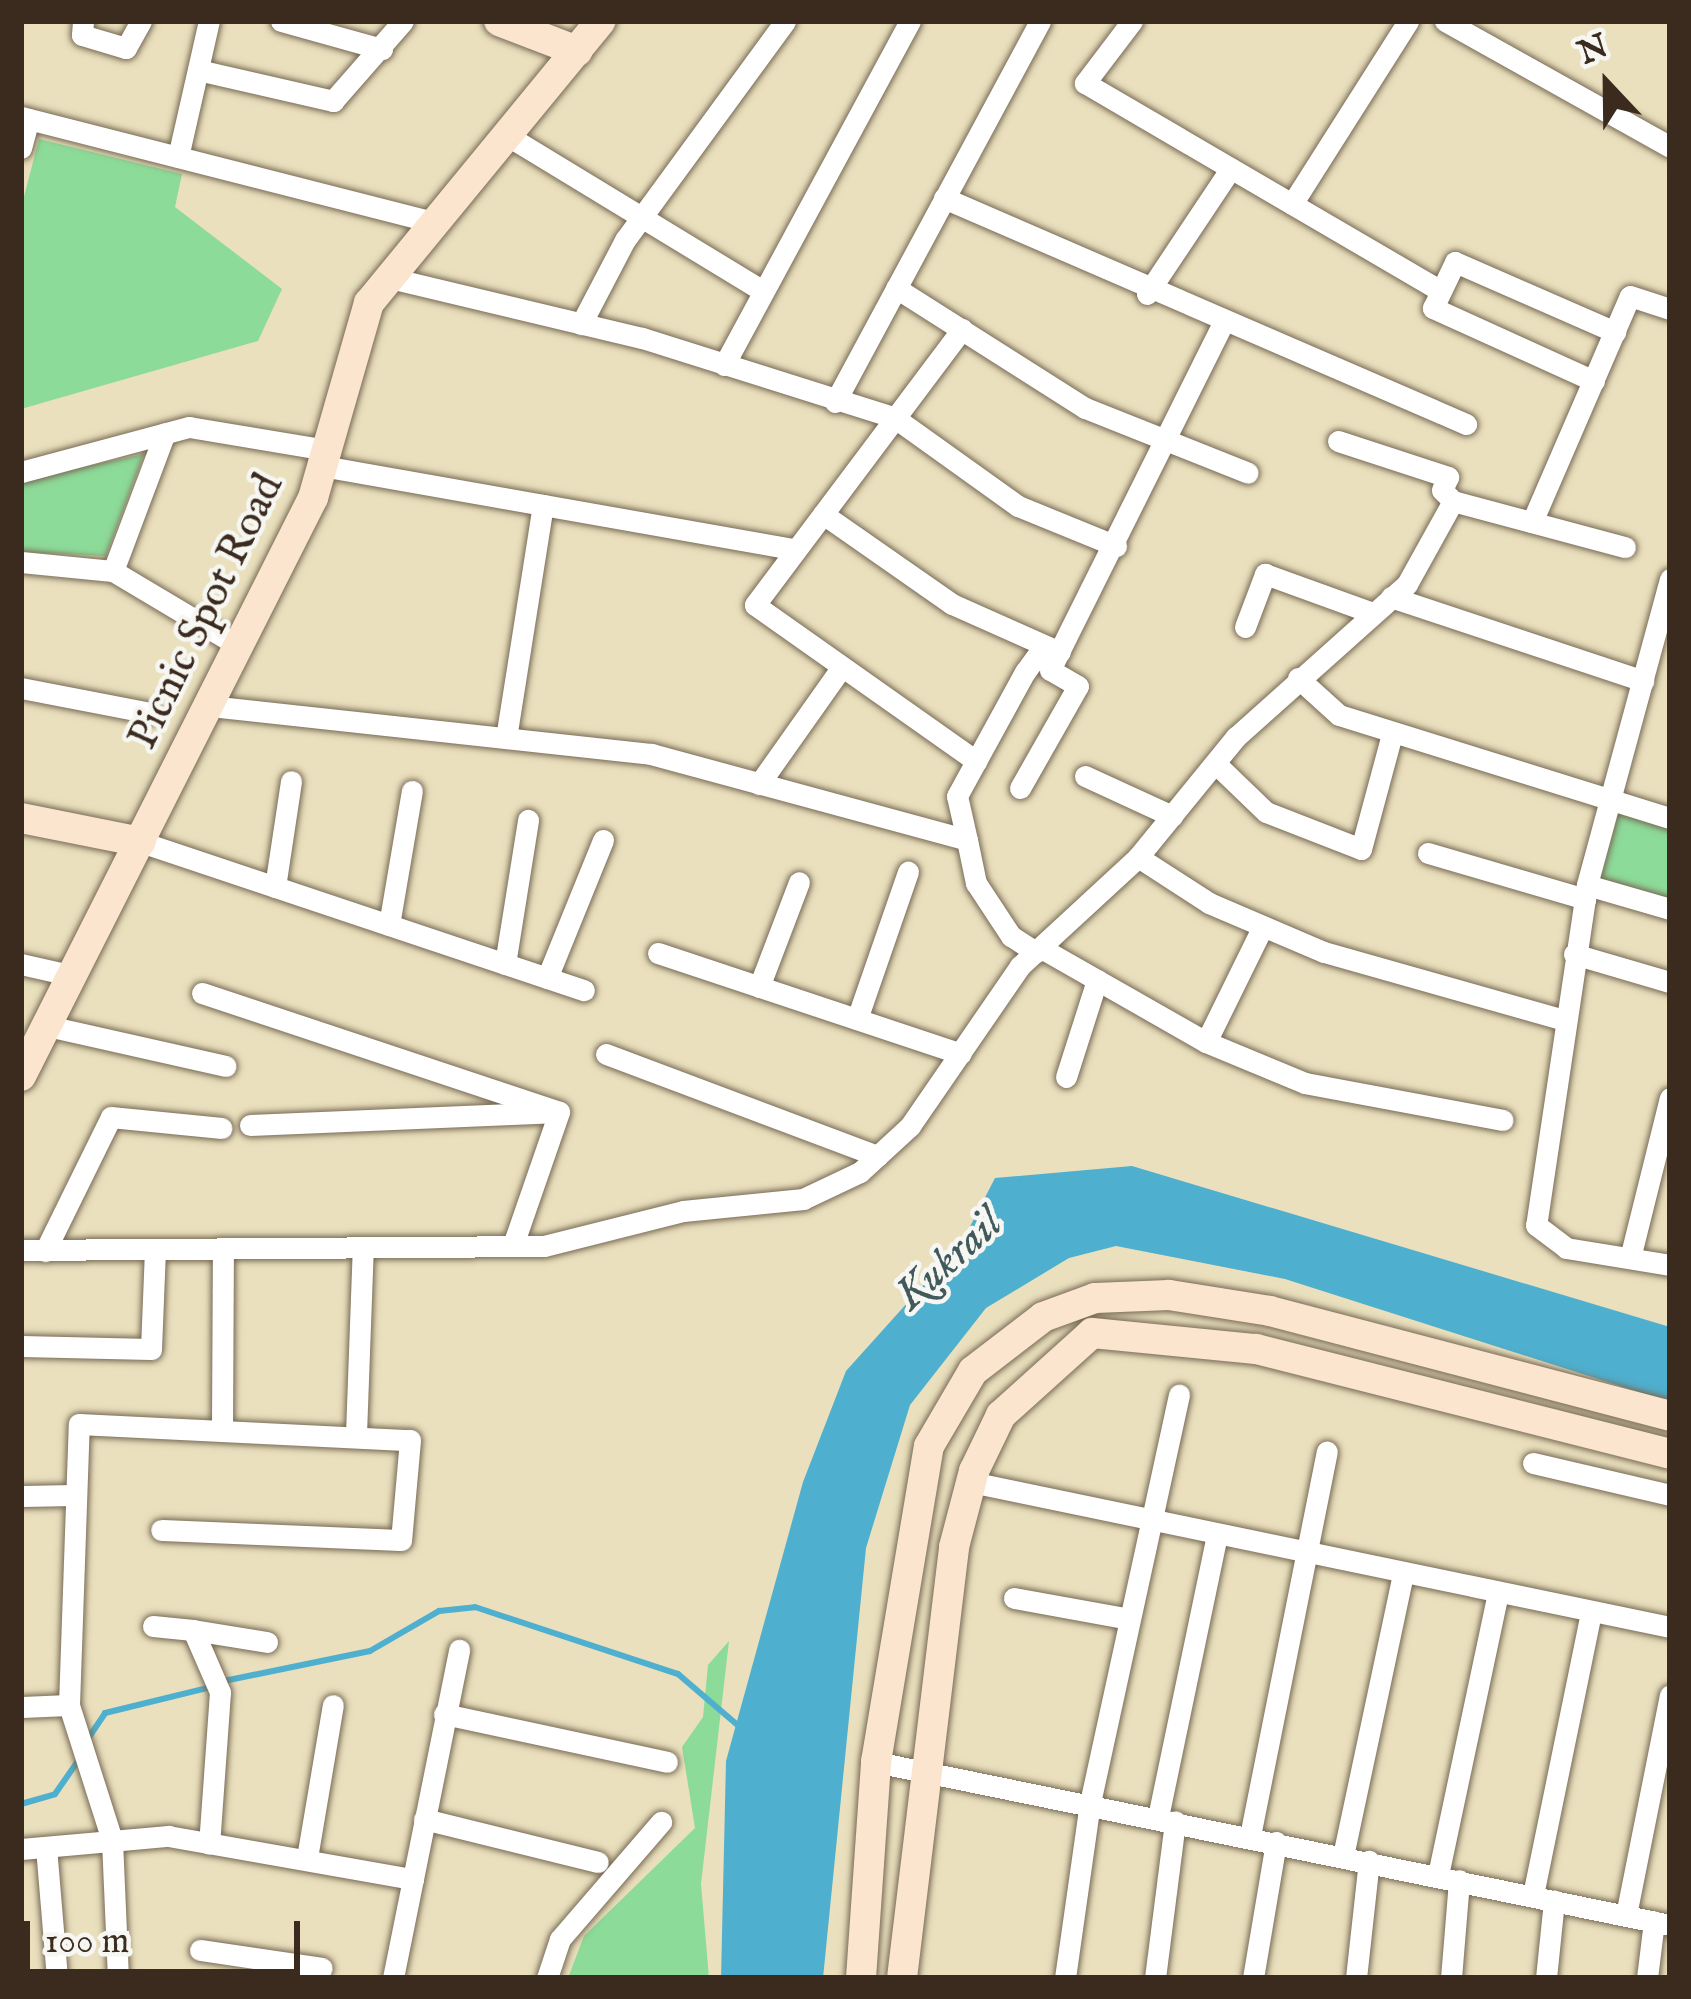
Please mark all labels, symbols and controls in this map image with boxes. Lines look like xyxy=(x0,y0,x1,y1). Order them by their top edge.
north arrow xyxy=(1547,24,1667,144)
text: N xyxy=(1572,26,1615,75)
street label: Picnic Spot Road xyxy=(119,466,295,758)
water label: Kukrail xyxy=(884,1198,1014,1322)
scale bar xyxy=(30,1897,306,1971)
text: 100 m xyxy=(45,1919,129,1965)

